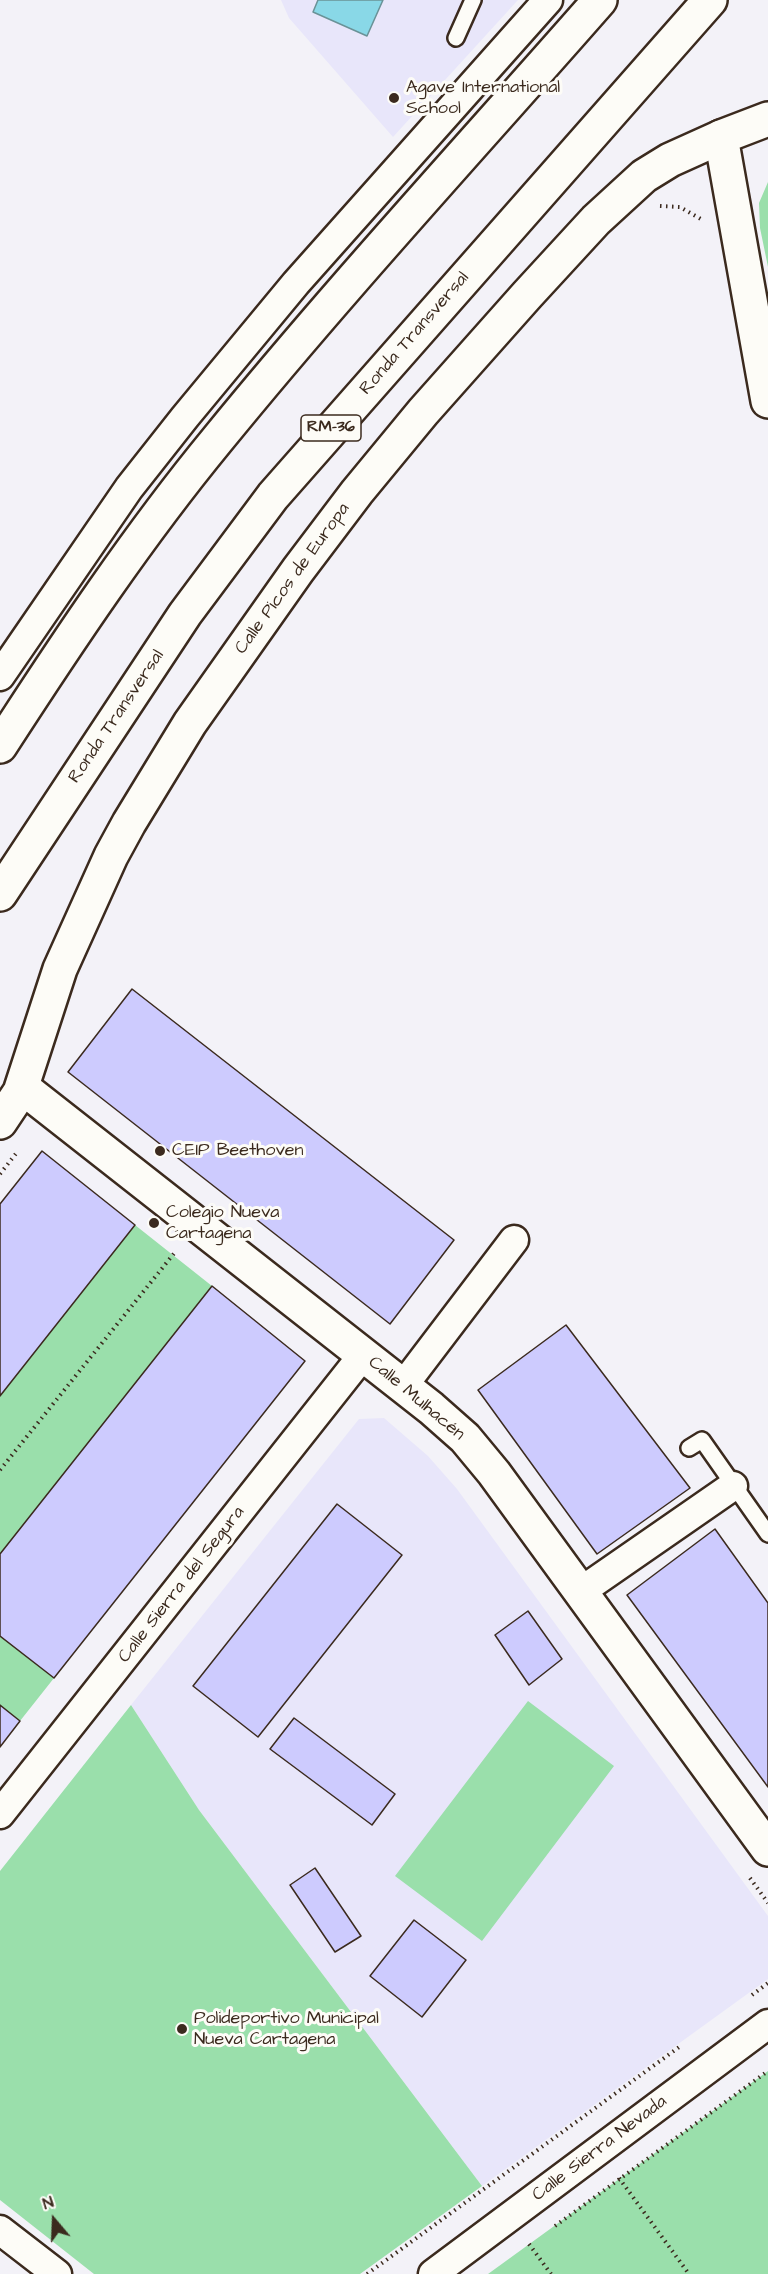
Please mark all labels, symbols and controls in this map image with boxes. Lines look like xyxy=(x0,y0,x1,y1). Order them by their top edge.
place label: Agave International School xyxy=(406,77,560,119)
marker: Agave International School xyxy=(387,91,401,105)
street label: Ronda Transversal xyxy=(356,268,474,400)
road number: RM-36 xyxy=(301,415,361,441)
street label: Calle Picos de Europa xyxy=(231,499,355,659)
street label: Ronda Transversal xyxy=(64,646,170,788)
place label: CEIP Beethoven xyxy=(172,1140,303,1162)
marker: CEIP Beethoven xyxy=(153,1144,167,1158)
place label: Colegio Nueva Cartagena xyxy=(166,1202,279,1244)
marker: Colegio Nueva Cartagena xyxy=(147,1216,161,1230)
street label: Calle Mulhacén xyxy=(363,1352,469,1446)
street label: Calle Sierra del Segura xyxy=(114,1502,250,1668)
place label: Polideportivo Municipal Nueva Cartagena xyxy=(194,2008,379,2050)
marker: Polideportivo Municipal Nueva Cartagena xyxy=(175,2022,189,2036)
street label: Calle Sierra Nevada xyxy=(529,2091,671,2207)
north arrow xyxy=(24,2190,84,2250)
text: N xyxy=(40,2191,56,2215)

